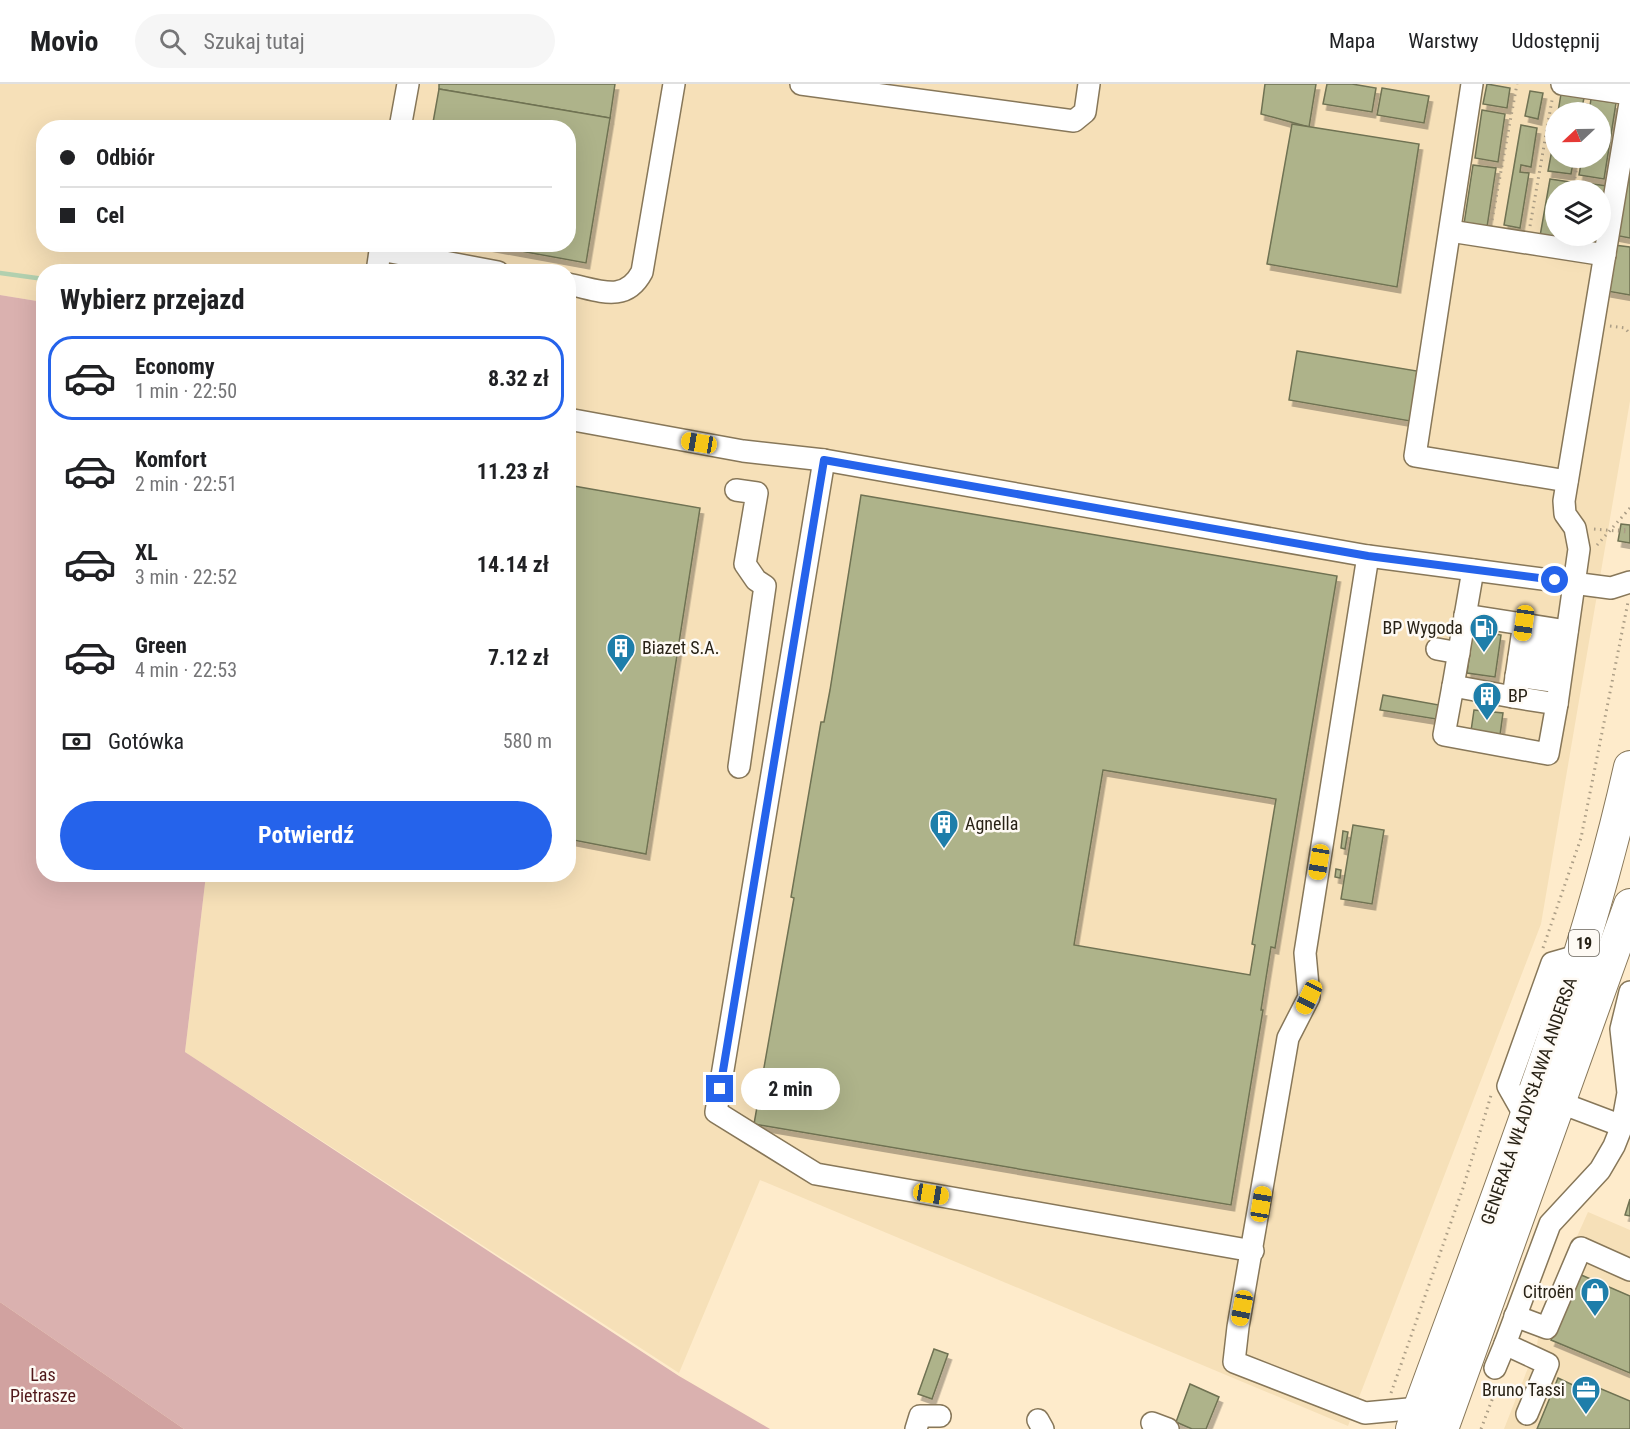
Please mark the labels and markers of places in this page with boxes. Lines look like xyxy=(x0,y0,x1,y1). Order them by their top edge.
fuel station icon: BP Wygoda xyxy=(1468,612,1500,654)
place label: BP Wygoda xyxy=(1383,617,1463,638)
building icon: Biazet S.A. xyxy=(605,632,637,674)
place label: Biazet S.A. xyxy=(642,637,719,658)
building icon: BP xyxy=(1471,680,1503,722)
place label: BP xyxy=(1508,685,1528,706)
building icon: Agnella xyxy=(928,808,960,850)
place label: Agnella xyxy=(965,813,1018,834)
shop icon: Citroën xyxy=(1579,1276,1611,1318)
place label: Citroën xyxy=(1523,1281,1574,1302)
office icon: Bruno Tassi xyxy=(1570,1374,1602,1416)
place label: Bruno Tassi xyxy=(1482,1379,1565,1400)

